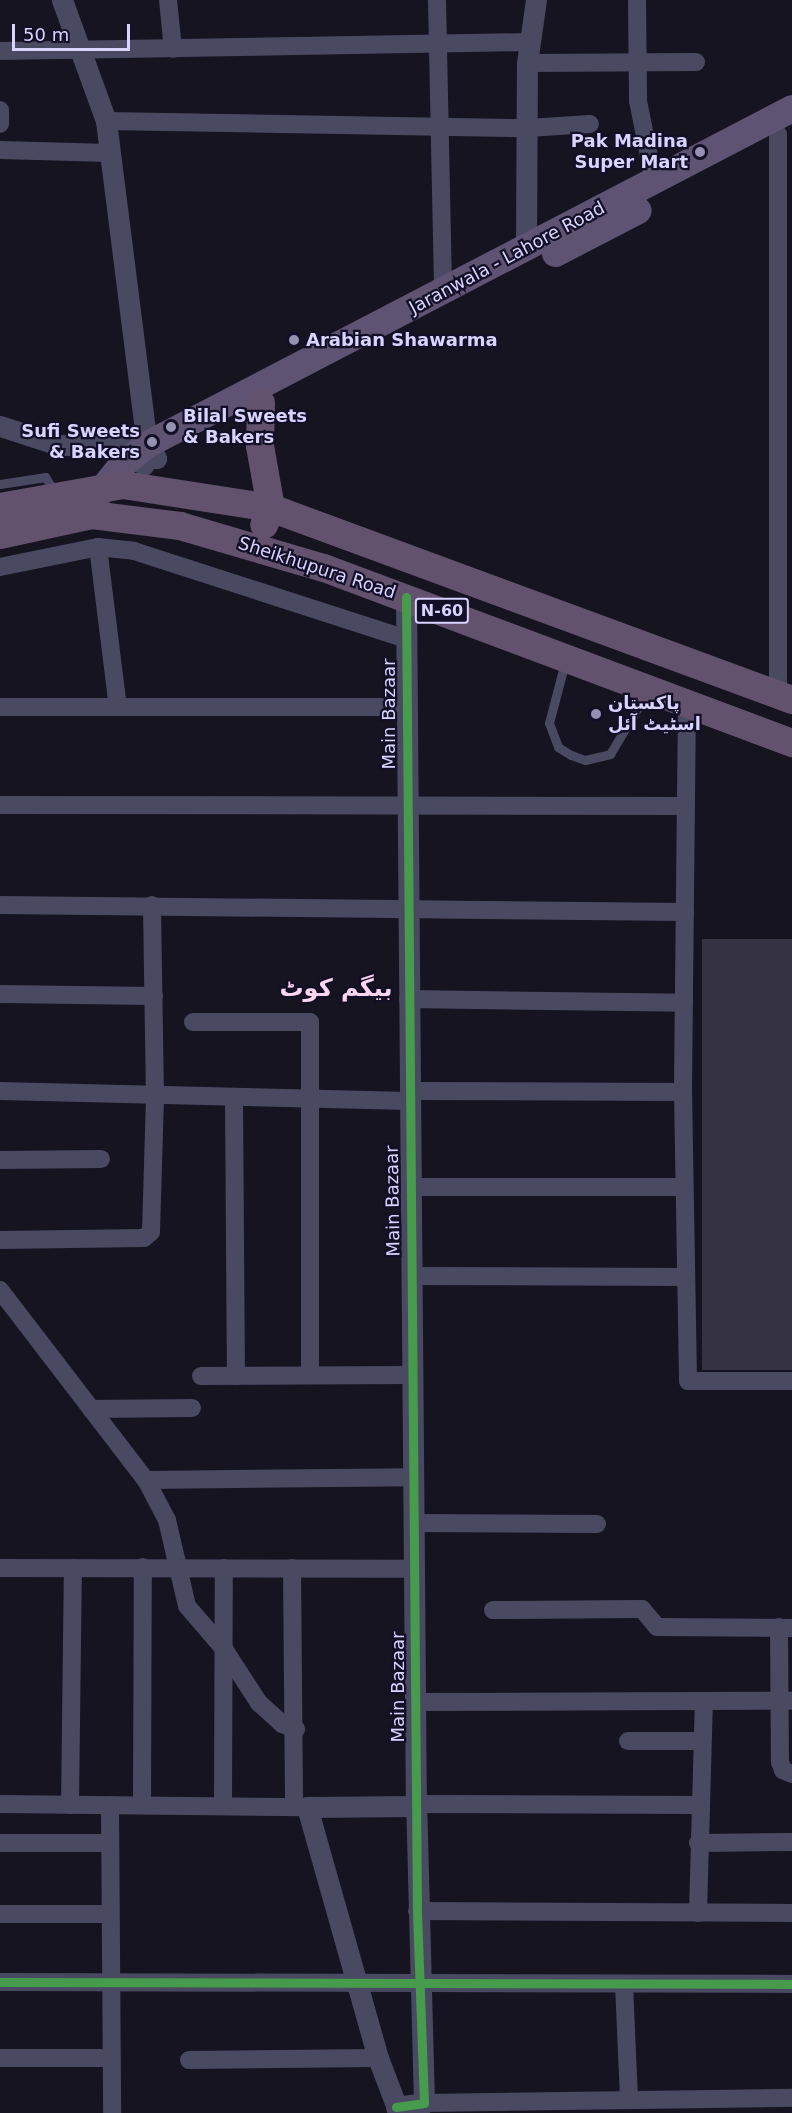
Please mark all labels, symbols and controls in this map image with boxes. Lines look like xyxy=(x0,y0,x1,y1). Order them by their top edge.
scale bar xyxy=(15,12,134,50)
text: 50 m xyxy=(23,24,69,45)
place label: Pak Madina Super Mart xyxy=(571,131,688,174)
marker: Pak Madina Super Mart xyxy=(693,145,707,159)
street label: Jaranwala - Lahore Road xyxy=(406,197,608,319)
place label: Arabian Shawarma xyxy=(306,329,498,351)
marker: Arabian Shawarma xyxy=(287,333,301,347)
place label: Bilal Sweets & Bakers xyxy=(183,406,307,448)
marker: Bilal Sweets & Bakers xyxy=(164,420,178,434)
place label: Sufi Sweets & Bakers xyxy=(21,421,140,464)
marker: Sufi Sweets & Bakers xyxy=(145,435,159,449)
street label: Sheikhupura Road xyxy=(236,532,398,604)
road number: N-60 xyxy=(414,598,470,624)
street label: Main Bazaar xyxy=(378,659,400,769)
place label: پاکستان اسٹیٹ آئل xyxy=(608,693,701,736)
marker: پاکستان اسٹیٹ آئل xyxy=(589,707,603,721)
district label: بیگم کوٹ xyxy=(279,975,393,1003)
street label: Main Bazaar xyxy=(381,1145,405,1257)
street label: Main Bazaar xyxy=(387,1632,409,1742)

